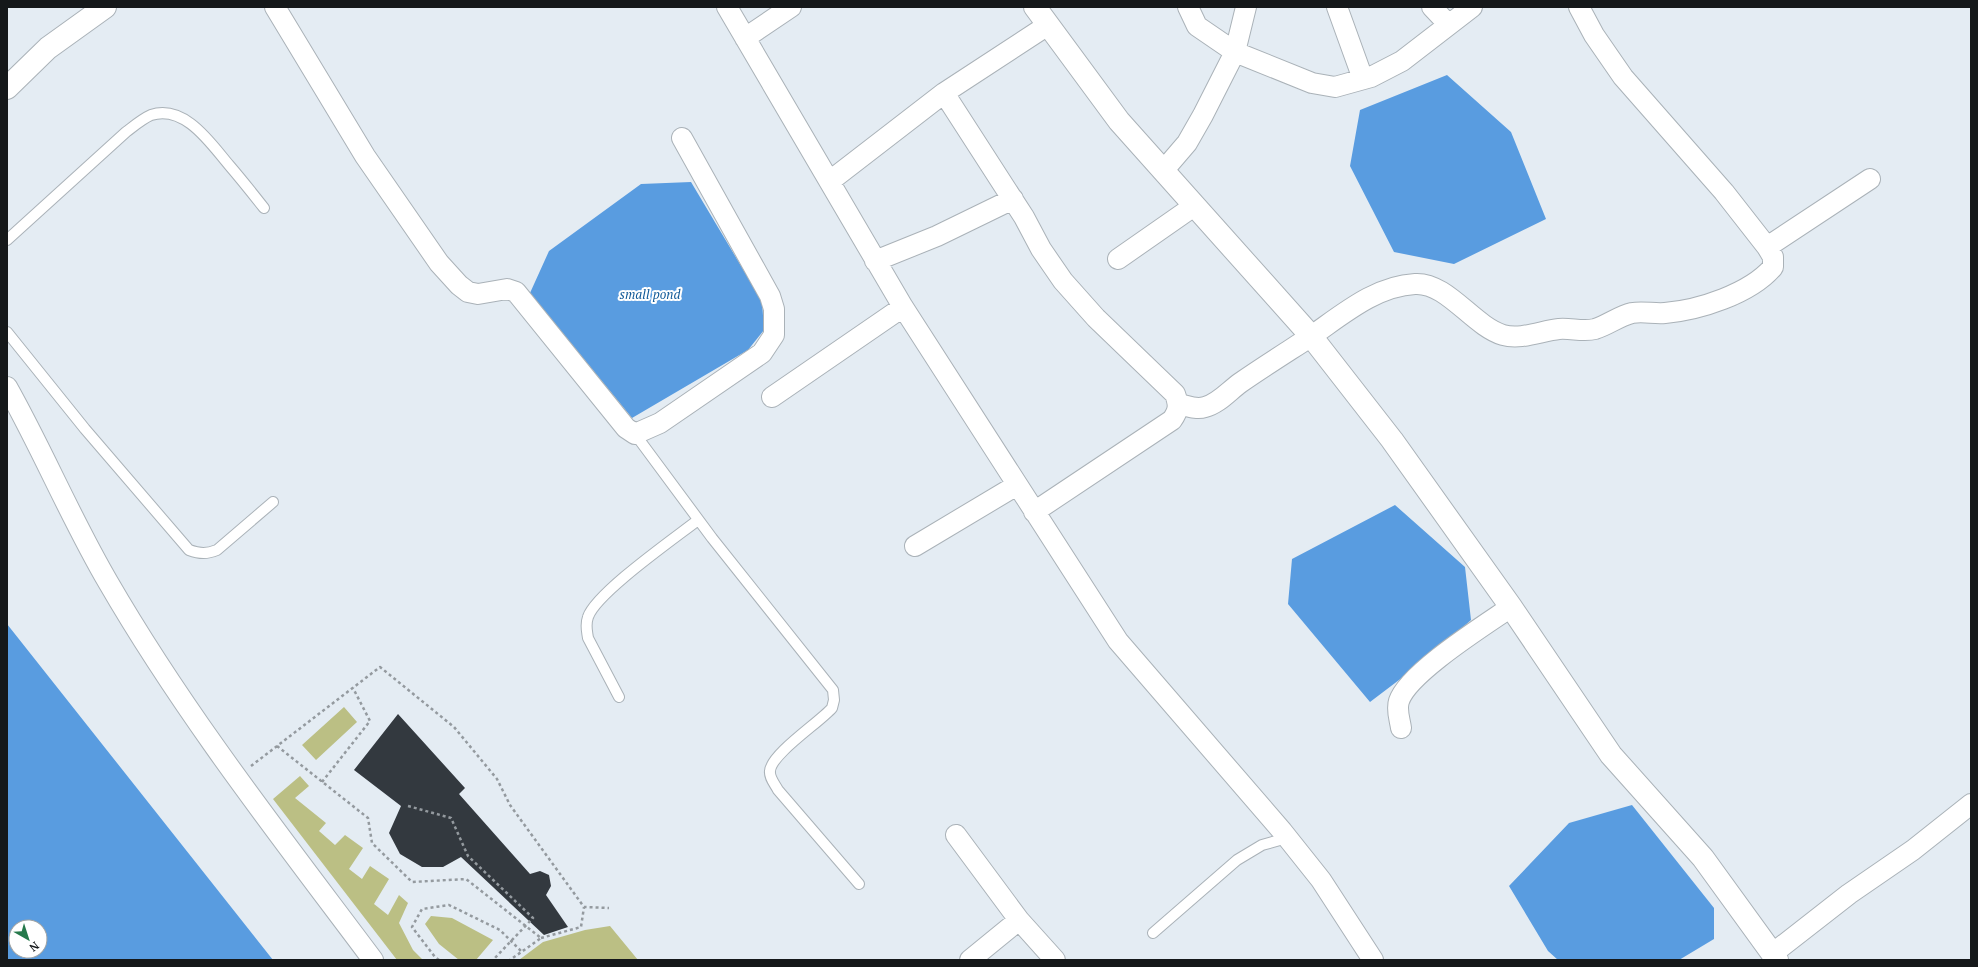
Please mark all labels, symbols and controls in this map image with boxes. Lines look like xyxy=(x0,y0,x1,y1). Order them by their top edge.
water label: small pond xyxy=(620,285,682,303)
north arrow xyxy=(8,919,48,959)
text: N xyxy=(26,939,42,955)

